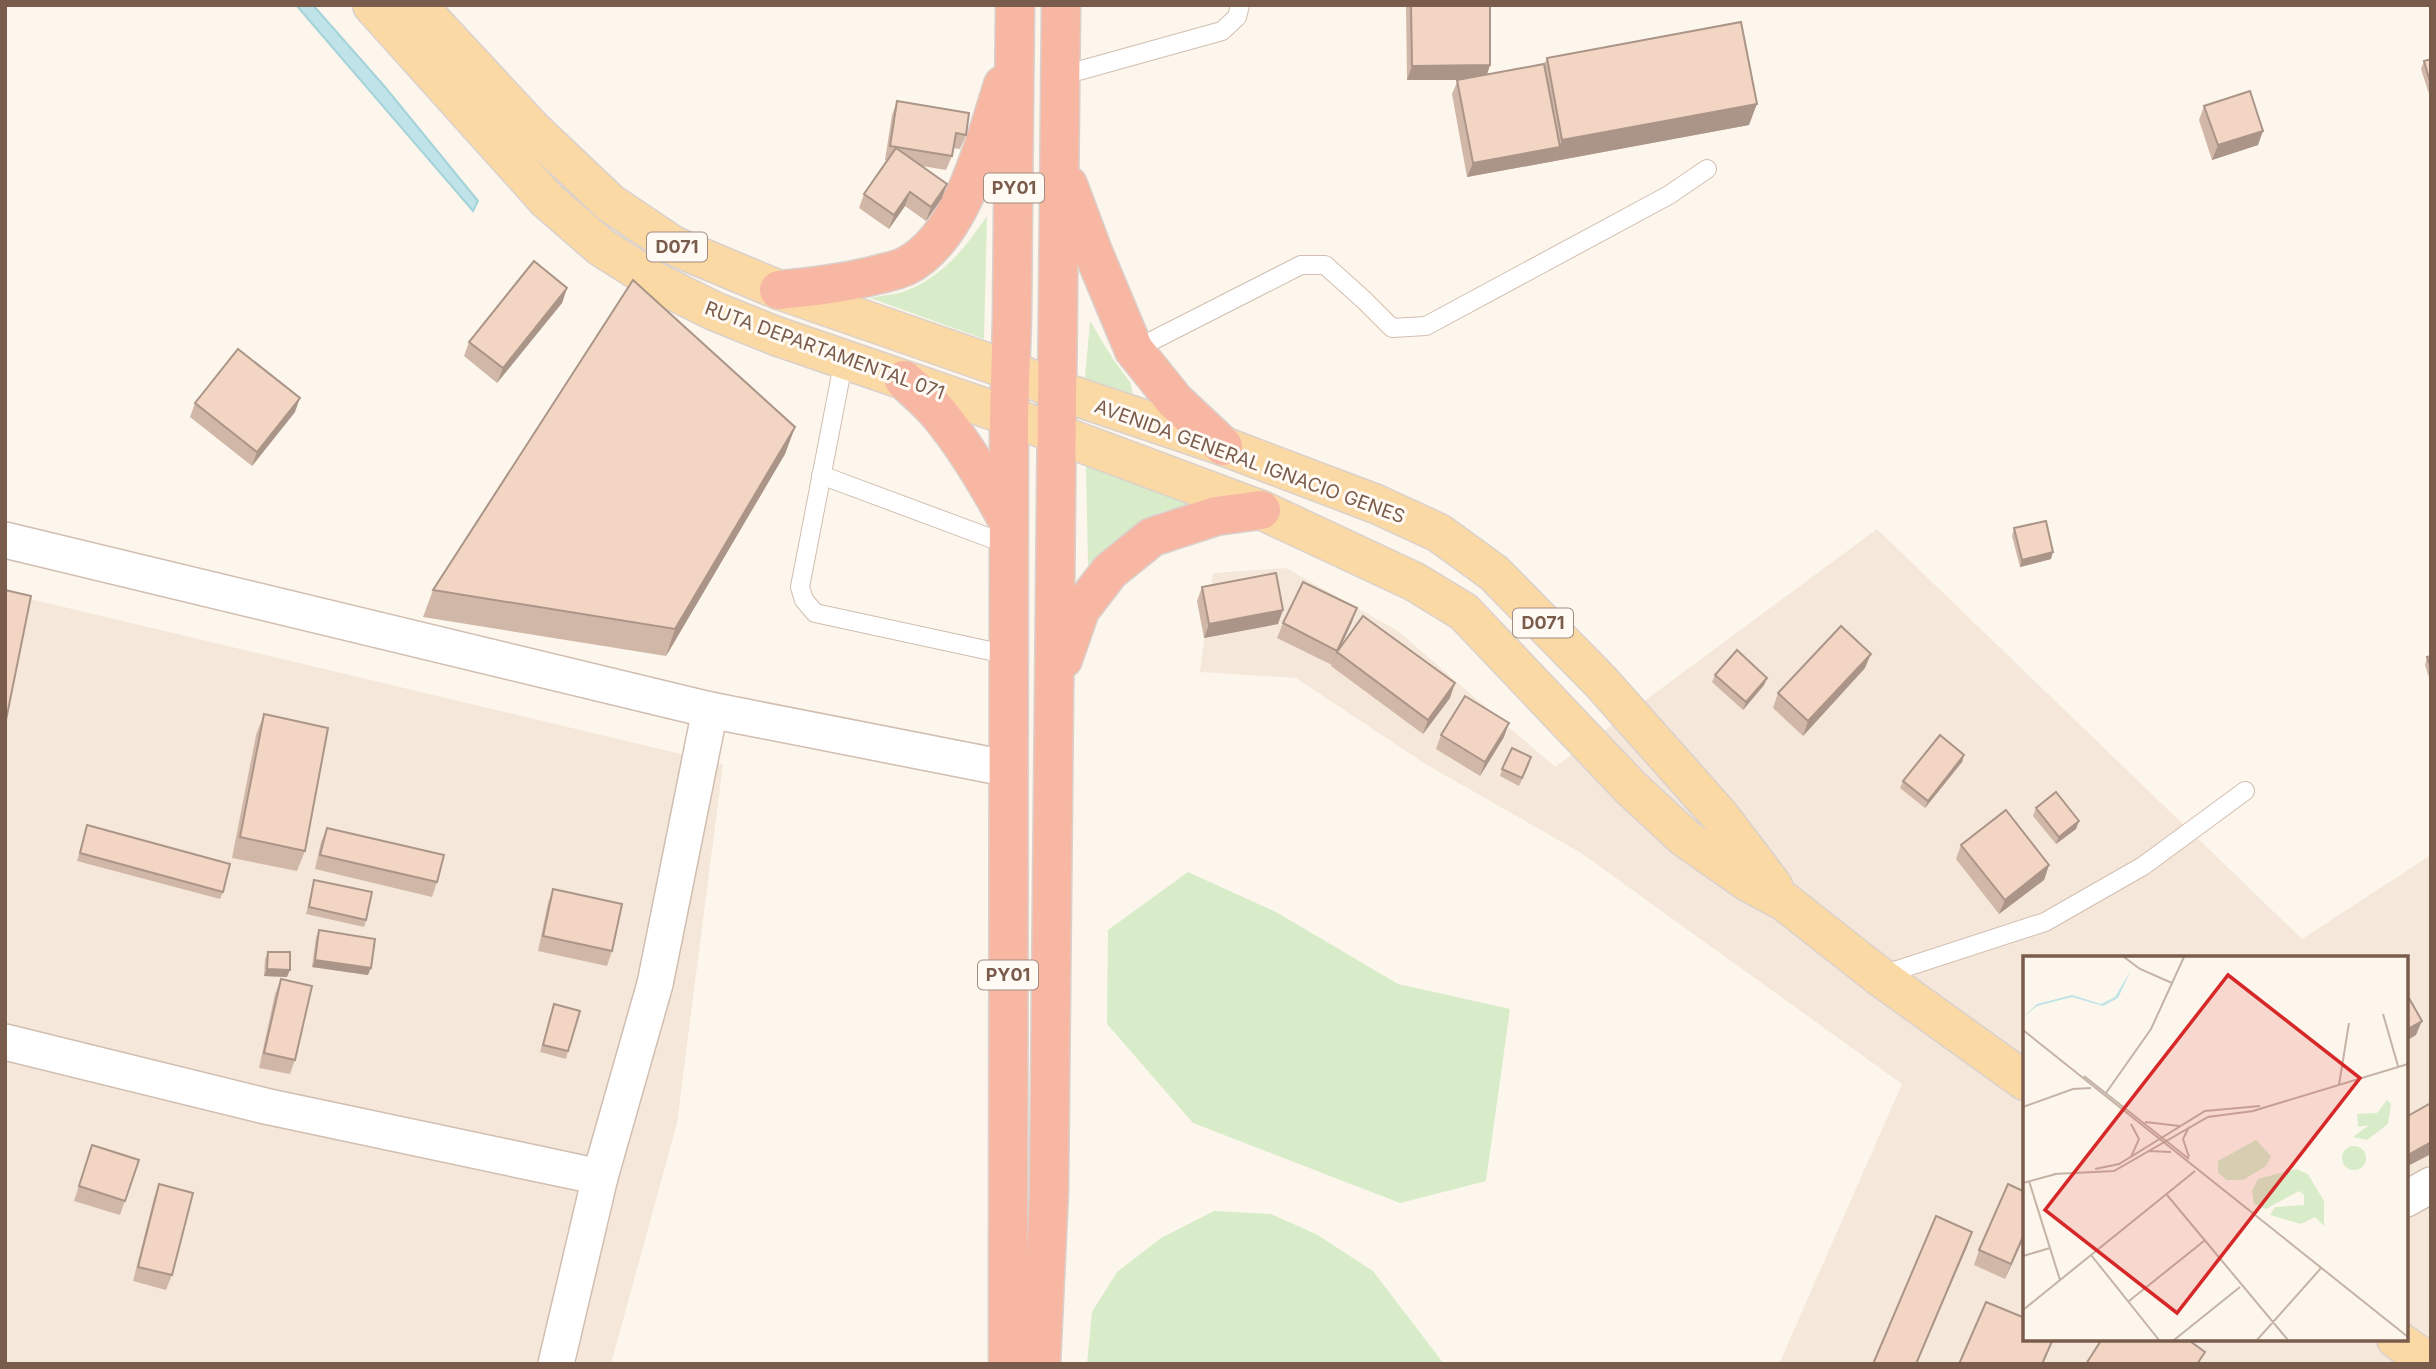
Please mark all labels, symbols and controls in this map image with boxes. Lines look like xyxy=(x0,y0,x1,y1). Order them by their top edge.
road number: PY01 xyxy=(984,174,1044,202)
road number: D071 xyxy=(647,232,707,262)
street label: RUTA DEPARTAMENTAL 071 xyxy=(702,296,948,405)
street label: AVENIDA GENERAL IGNACIO GENES xyxy=(1092,394,1408,528)
road number: D071 xyxy=(1513,608,1573,638)
inset map xyxy=(2023,956,2408,1341)
road number: PY01 xyxy=(978,960,1038,990)

